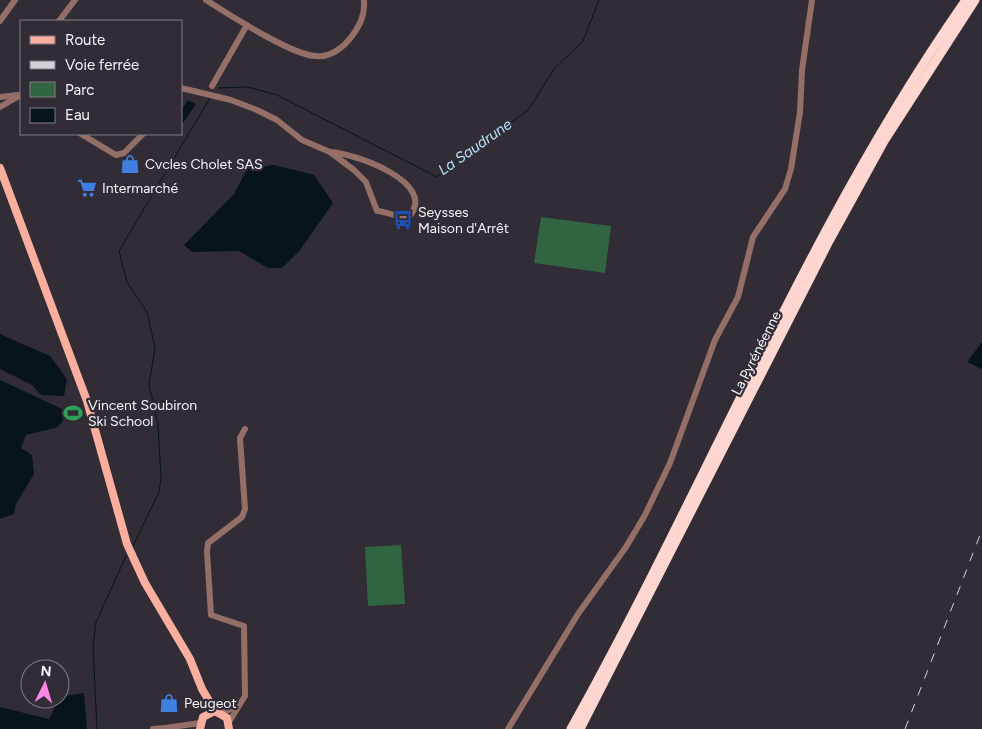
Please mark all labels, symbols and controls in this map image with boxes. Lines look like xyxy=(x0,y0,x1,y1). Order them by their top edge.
legend xyxy=(20,20,182,135)
text: Route xyxy=(65,31,105,49)
text: Voie ferrée xyxy=(65,56,139,74)
text: Parc xyxy=(65,81,94,99)
text: Eau xyxy=(65,106,90,124)
water label: La Saudrune xyxy=(435,115,515,179)
shop icon: Cvcles Cholet SAS xyxy=(119,153,141,175)
place label: Cvcles Cholet SAS xyxy=(145,156,263,173)
supermarket icon: Intermarché xyxy=(76,177,98,199)
place label: Intermarché xyxy=(102,180,178,197)
place label: Seysses Maison d'Arrêt xyxy=(418,204,509,237)
bus stop icon: Seysses Maison d'Arrêt xyxy=(392,209,414,231)
street label: La Pyrénéenne xyxy=(728,308,785,398)
place label: Vincent Soubiron Ski School xyxy=(88,397,197,430)
sports icon: Vincent Soubiron Ski School xyxy=(62,402,84,424)
north arrow xyxy=(20,659,70,709)
text: N xyxy=(40,663,52,680)
shop icon: Peugeot xyxy=(158,692,180,714)
place label: Peugeot xyxy=(184,695,237,712)

